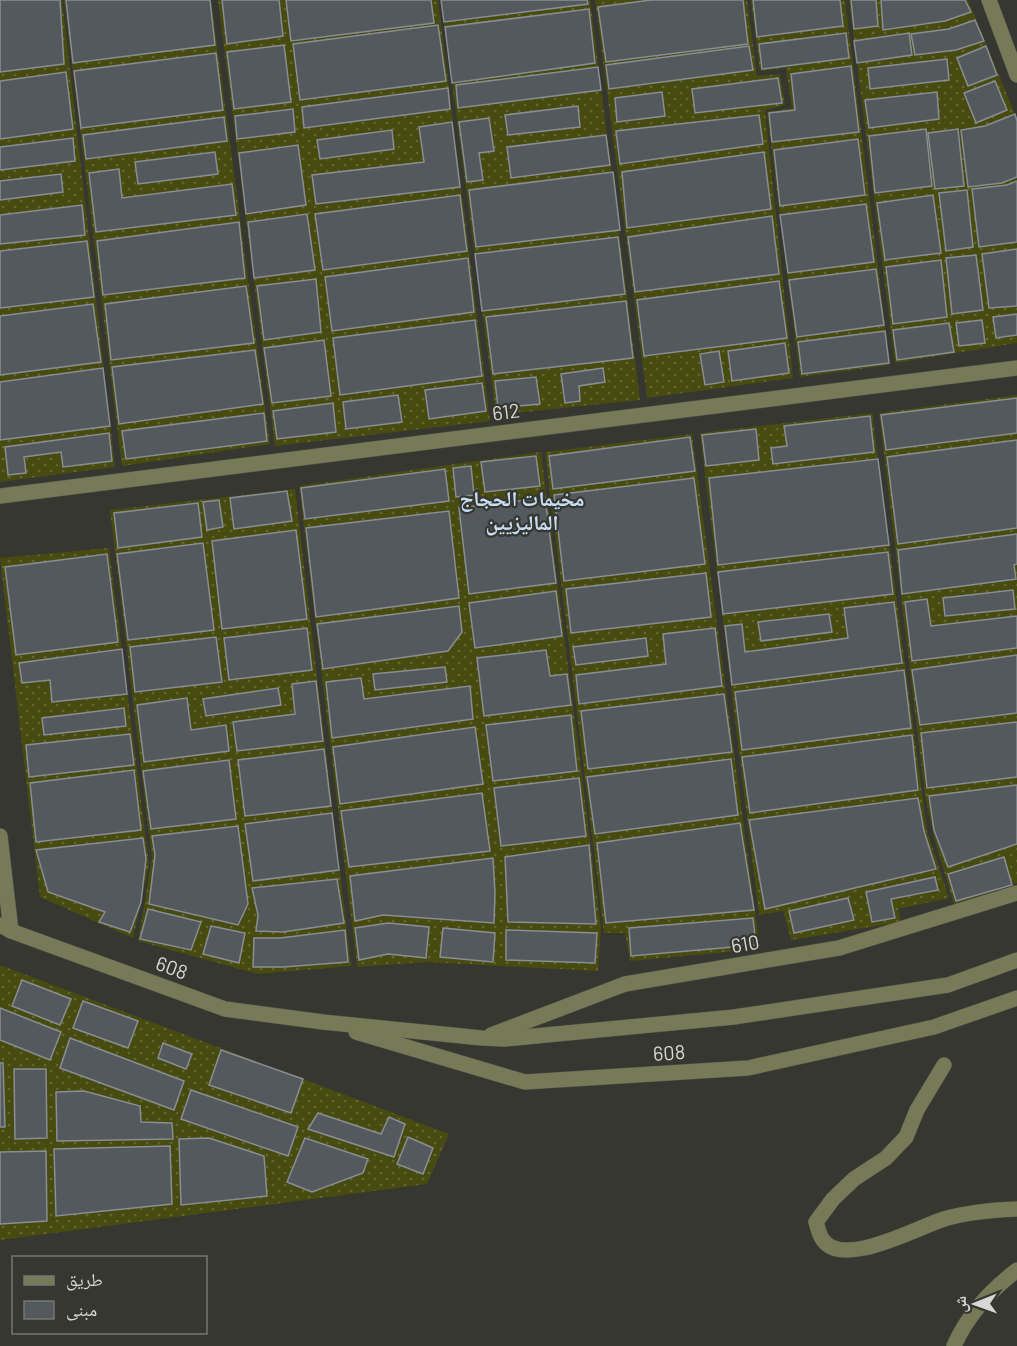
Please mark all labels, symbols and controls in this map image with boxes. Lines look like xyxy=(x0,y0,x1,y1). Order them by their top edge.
street label: 612 xyxy=(491,397,521,425)
district label: مخيمات الحجاج الماليزيين xyxy=(459,485,585,536)
street label: 610 xyxy=(729,929,761,957)
street label: 608 xyxy=(153,950,191,984)
street label: 608 xyxy=(652,1039,686,1065)
legend xyxy=(12,1256,207,1334)
text: طريق xyxy=(66,1268,103,1291)
north arrow xyxy=(945,1274,1005,1334)
text: ش xyxy=(950,1296,970,1313)
text: مبنى xyxy=(66,1298,97,1321)

